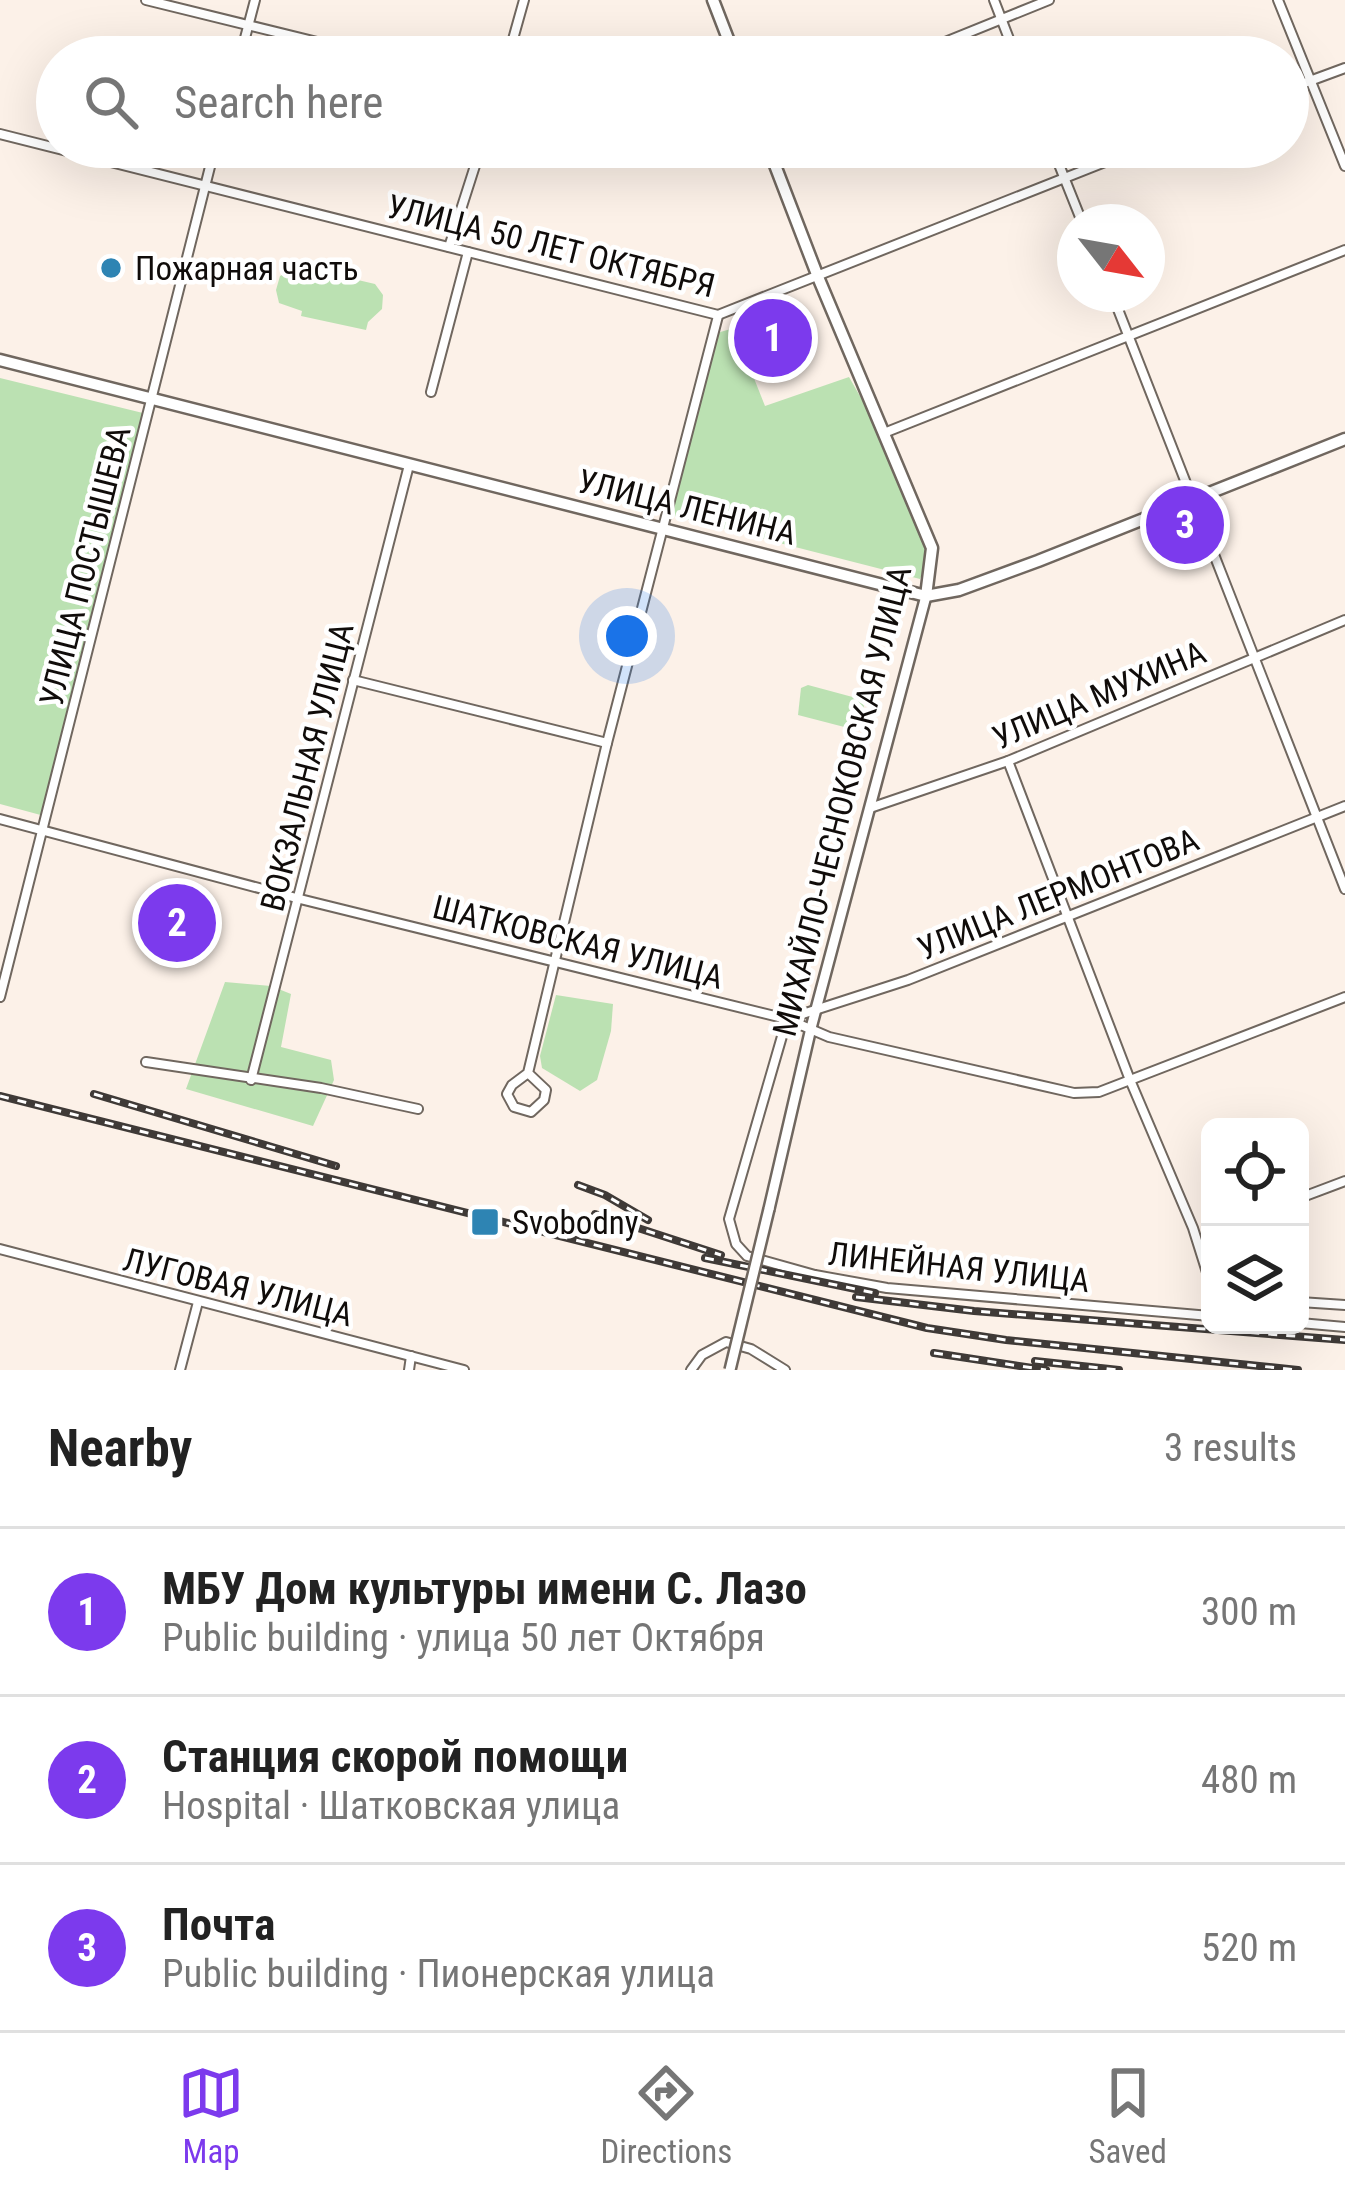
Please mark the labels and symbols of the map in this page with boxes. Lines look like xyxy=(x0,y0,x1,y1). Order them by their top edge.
street label: УЛИЦА 50 ЛЕТ ОКТЯБРЯ xyxy=(383,186,719,306)
north arrow xyxy=(1057,204,1165,312)
place label: Пожарная часть xyxy=(135,249,358,288)
marker: Пожарная часть xyxy=(98,255,124,281)
pin: 1 xyxy=(734,293,812,383)
street label: УЛИЦА ПОСТЫШЕВА xyxy=(31,422,139,710)
street label: УЛИЦА ЛЕНИНА xyxy=(574,461,800,553)
pin: 3 xyxy=(1146,480,1224,570)
street label: МИХАЙЛО-ЧЕСНОКОВСКАЯ УЛИЦА xyxy=(765,562,919,1040)
your location xyxy=(597,606,657,666)
street label: ВОКЗАЛЬНАЯ УЛИЦА xyxy=(252,619,362,915)
street label: УЛИЦА МУХИНА xyxy=(987,633,1211,757)
street label: УЛИЦА ЛЕРМОНТОВА xyxy=(912,820,1204,968)
pin: 2 xyxy=(138,878,216,968)
street label: ШАТКОВСКАЯ УЛИЦА xyxy=(429,887,727,997)
place label: Svobodny xyxy=(512,1203,639,1242)
marker: Svobodny xyxy=(469,1206,501,1238)
street label: ЛИНЕЙНАЯ УЛИЦА xyxy=(826,1234,1092,1300)
street label: ЛУГОВАЯ УЛИЦА xyxy=(119,1240,357,1334)

